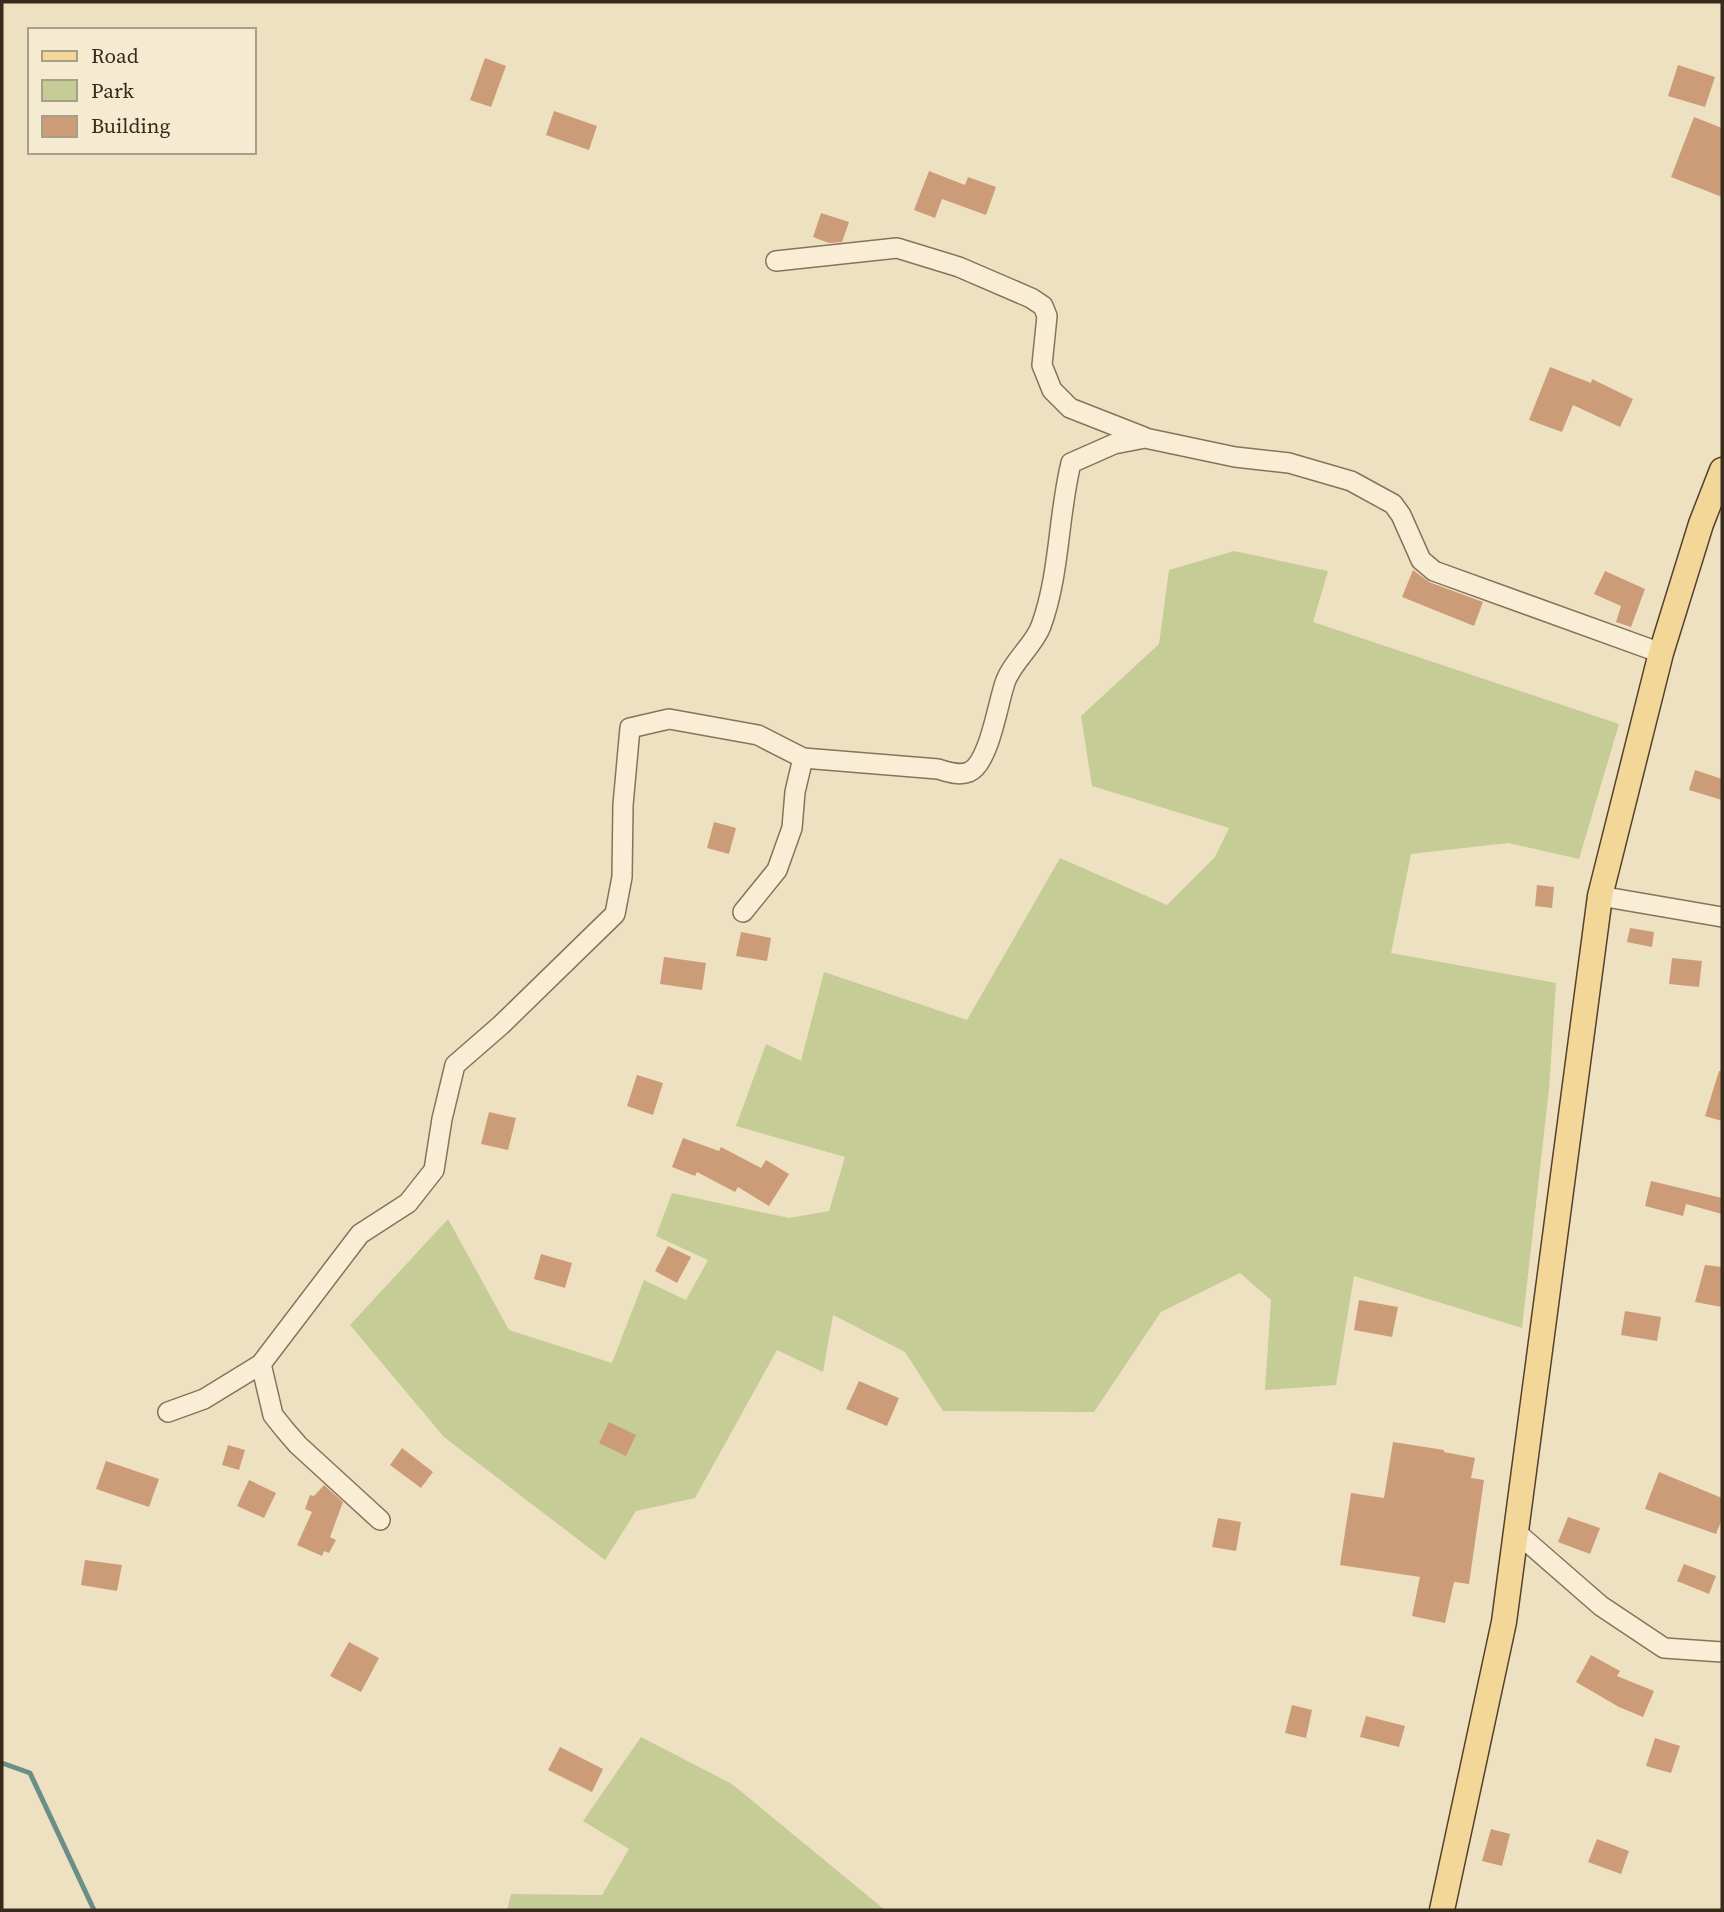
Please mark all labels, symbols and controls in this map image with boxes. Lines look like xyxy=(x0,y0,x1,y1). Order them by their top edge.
legend xyxy=(28,28,256,154)
text: Road xyxy=(91,41,139,70)
text: Park xyxy=(91,76,135,105)
text: Building xyxy=(91,111,170,140)

